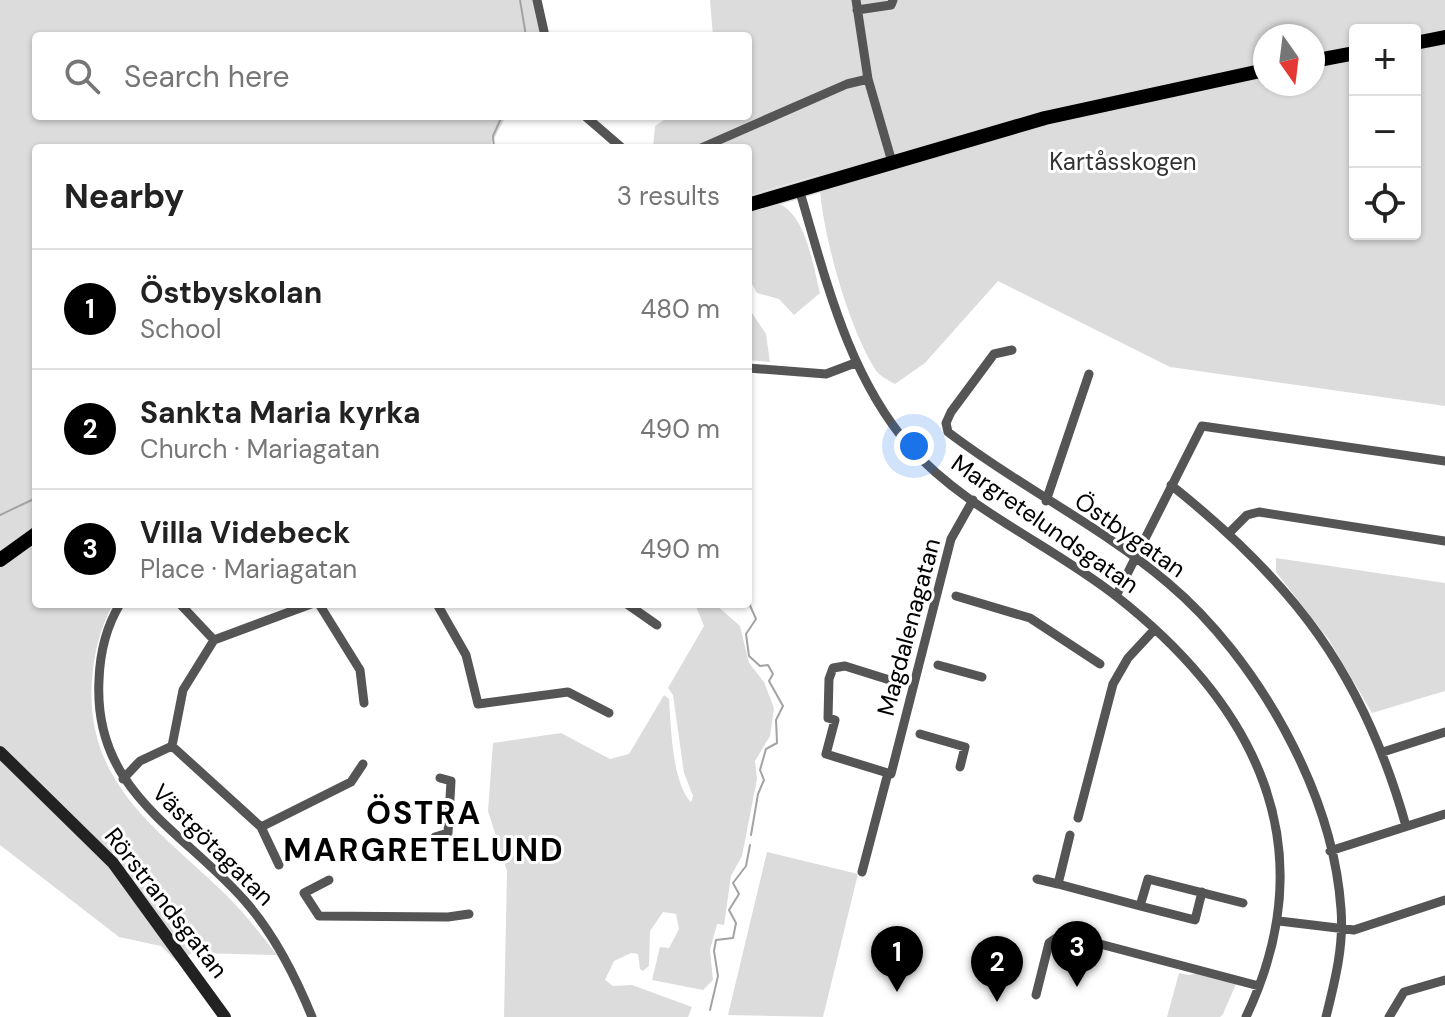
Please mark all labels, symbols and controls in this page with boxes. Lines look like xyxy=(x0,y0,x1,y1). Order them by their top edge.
north arrow xyxy=(1253,24,1325,96)
map controls xyxy=(1349,24,1421,240)
button: + xyxy=(1349,24,1421,96)
search box xyxy=(32,32,752,120)
icon: search xyxy=(60,54,104,98)
text: Search here xyxy=(124,57,290,96)
button: − xyxy=(1349,96,1421,168)
park label: Kartåsskogen xyxy=(1049,146,1197,177)
button: locate xyxy=(1349,168,1421,240)
text: Nearby xyxy=(64,174,184,219)
text: 3 results xyxy=(617,179,720,213)
text: Östbyskolan xyxy=(140,273,322,312)
text: 1 xyxy=(85,292,95,326)
text: 480 m xyxy=(641,292,720,326)
text: School xyxy=(140,312,222,346)
text: Sankta Maria kyrka xyxy=(140,393,421,432)
text: 2 xyxy=(82,412,98,446)
text: 490 m xyxy=(640,412,720,446)
your location xyxy=(894,426,934,466)
text: Church · Mariagatan xyxy=(140,432,380,466)
street label: Margretelundsgatan xyxy=(946,447,1145,600)
street label: Östbygatan xyxy=(1069,485,1192,584)
text: Villa Videbeck xyxy=(140,513,350,552)
text: 3 xyxy=(82,532,98,566)
text: 490 m xyxy=(640,532,720,566)
street label: Magdalenagatan xyxy=(870,535,947,719)
text: Place · Mariagatan xyxy=(140,552,357,586)
street label: Västgötagatan xyxy=(146,777,281,912)
district label: ÖSTRA MARGRETELUND xyxy=(283,792,565,871)
street label: Rörstrandsgatan xyxy=(98,821,235,984)
pin: 3 xyxy=(1051,921,1103,987)
pin: 1 xyxy=(871,926,923,992)
pin: 2 xyxy=(971,936,1023,1002)

